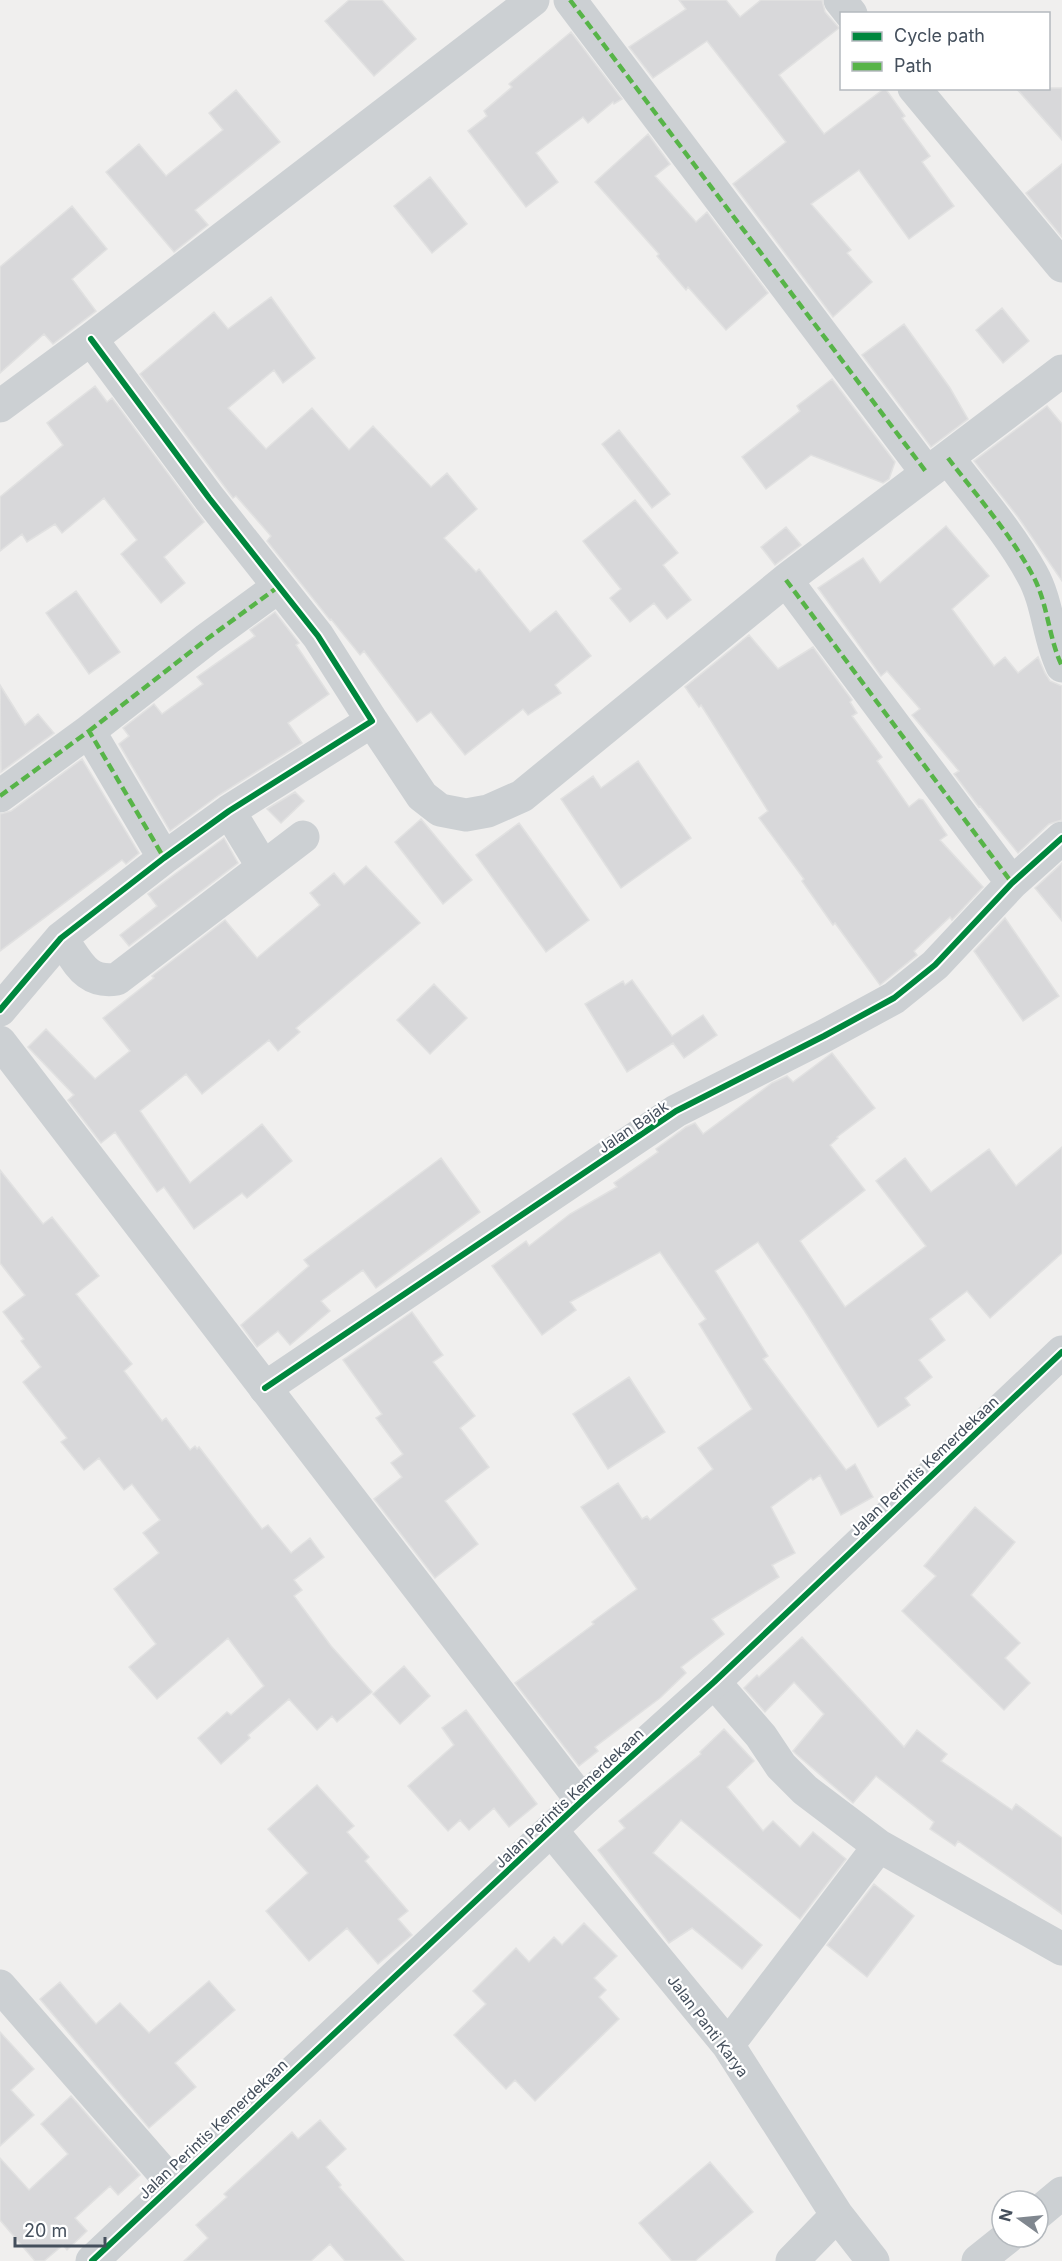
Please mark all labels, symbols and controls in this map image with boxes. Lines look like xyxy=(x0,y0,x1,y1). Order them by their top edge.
legend xyxy=(840,12,1050,90)
text: Cycle path xyxy=(894,25,985,46)
text: Path xyxy=(894,55,932,76)
street label: Jalan Bajak xyxy=(594,1096,672,1157)
street label: Jalan Perintis Kemerdekaan xyxy=(846,1392,1002,1540)
street label: Jalan Perintis Kemerdekaan xyxy=(491,1724,647,1872)
street label: Jalan Panti Karya xyxy=(663,1971,753,2081)
street label: Jalan Perintis Kemerdekaan xyxy=(135,2055,291,2203)
north arrow xyxy=(990,2189,1050,2249)
text: N xyxy=(994,2207,1017,2224)
scale bar xyxy=(15,2210,105,2248)
text: 20 m xyxy=(24,2220,67,2241)

